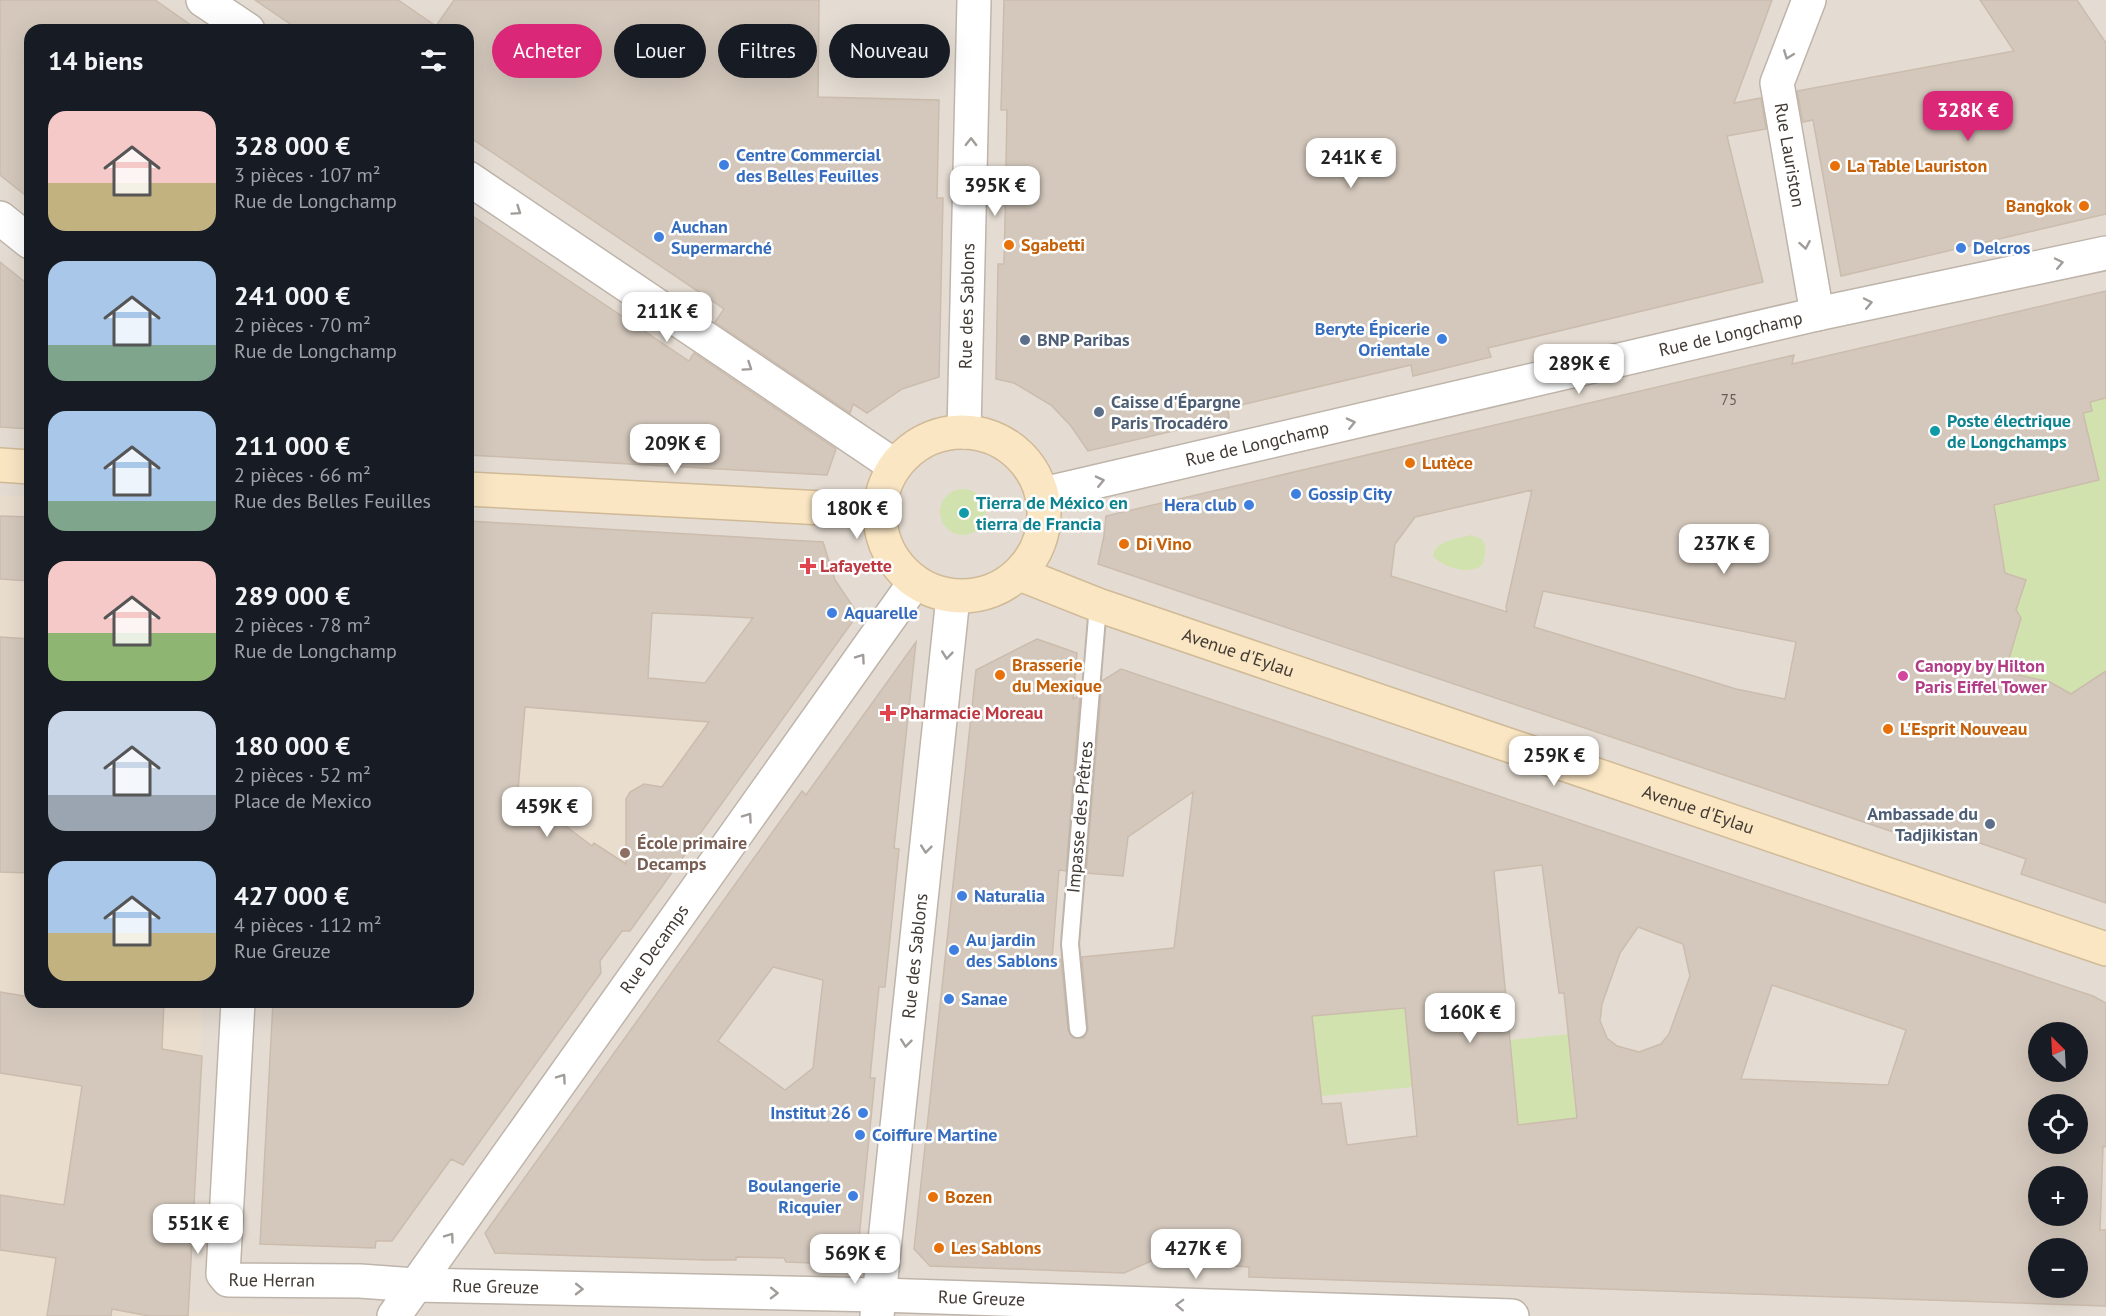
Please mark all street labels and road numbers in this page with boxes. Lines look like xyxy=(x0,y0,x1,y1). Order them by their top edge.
street label: Rue Lauriston xyxy=(1770,101,1810,209)
street label: Rue des Sablons xyxy=(953,243,979,369)
street label: Rue de Longchamp xyxy=(1657,306,1805,361)
street label: Rue de Longchamp xyxy=(1183,416,1331,471)
street label: Avenue d'Eylau xyxy=(1179,623,1297,682)
street label: Impasse des Prêtres xyxy=(1061,740,1098,894)
street label: Avenue d'Eylau xyxy=(1639,780,1757,839)
street label: Rue des Sablons xyxy=(896,892,933,1020)
street label: Rue Decamps xyxy=(615,900,694,998)
street label: Rue Herran xyxy=(228,1268,315,1292)
street label: Rue Greuze xyxy=(452,1274,539,1299)
street label: Rue Greuze xyxy=(938,1285,1025,1311)

